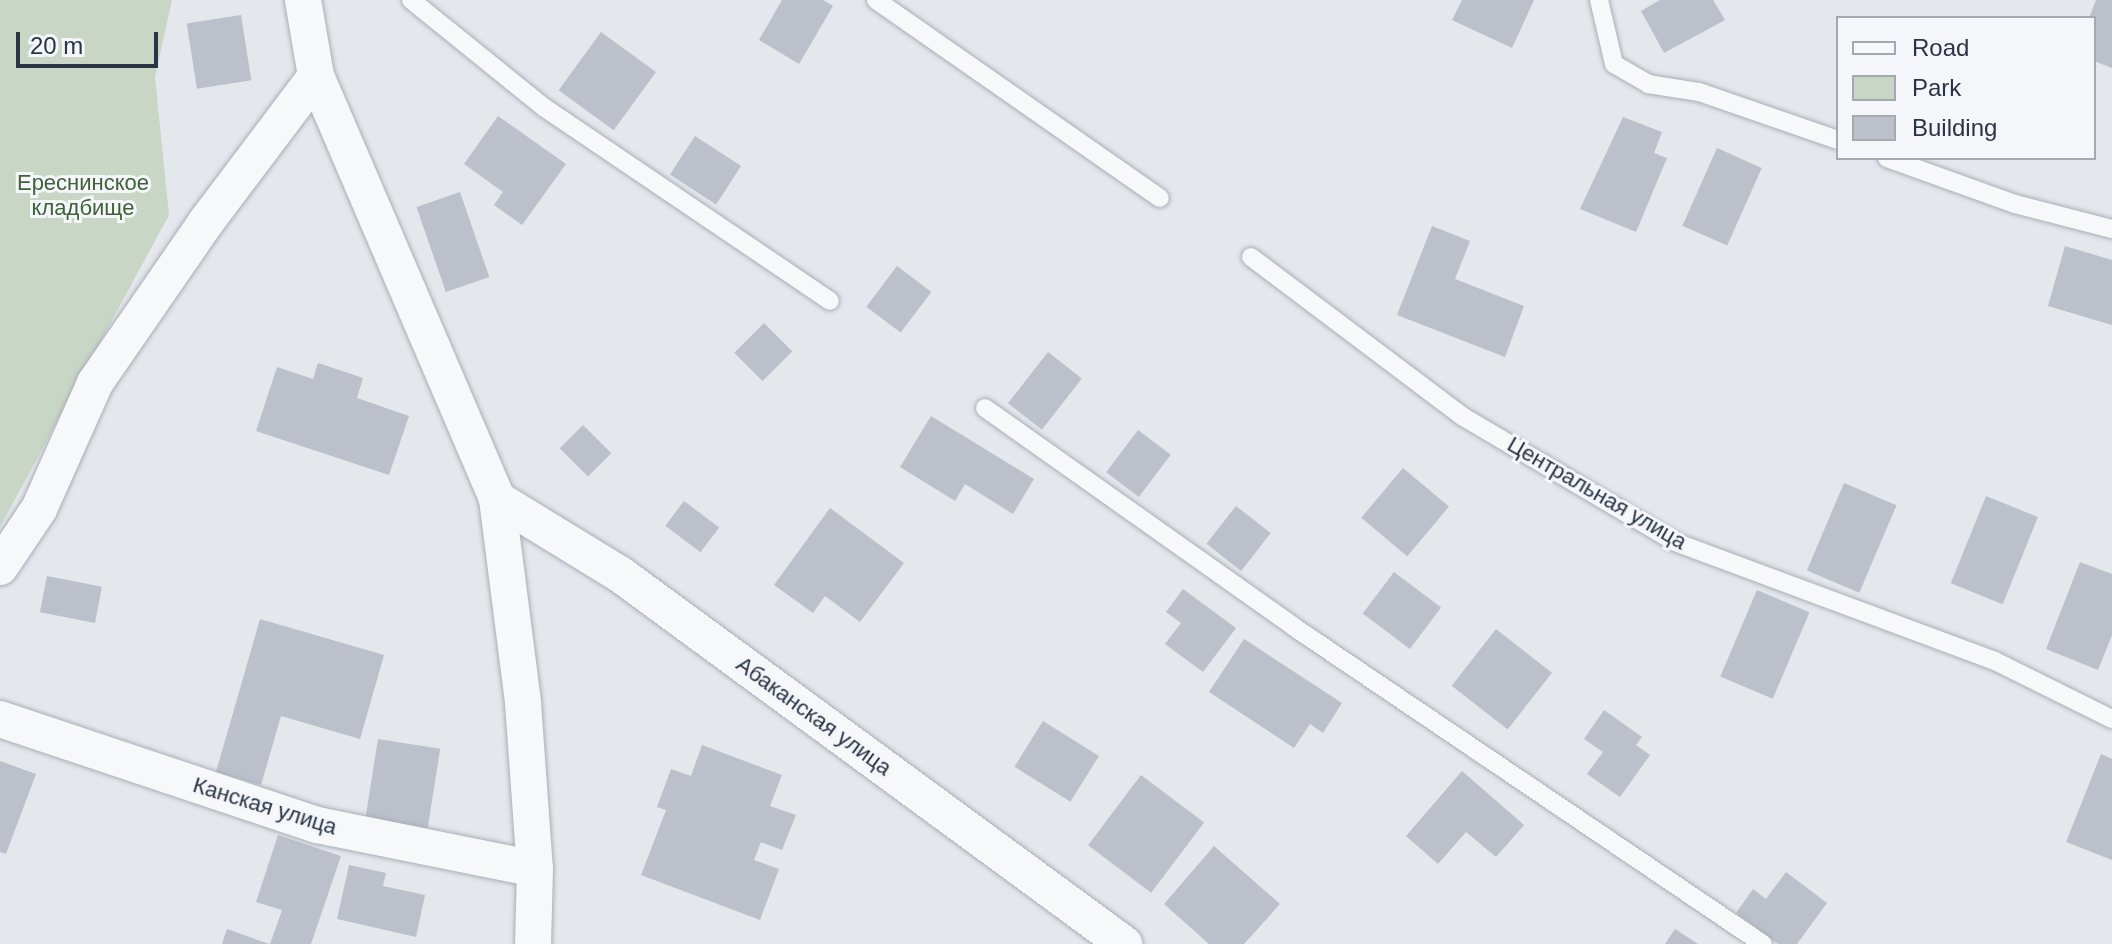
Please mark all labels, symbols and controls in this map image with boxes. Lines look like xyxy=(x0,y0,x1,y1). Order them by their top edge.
scale bar xyxy=(20,16,162,66)
legend xyxy=(1836,16,2096,160)
text: 20 m xyxy=(30,32,83,59)
text: Road xyxy=(1912,34,1969,61)
text: Park xyxy=(1912,74,1961,101)
text: Building xyxy=(1912,114,1997,141)
park label: Ереснинское кладбище xyxy=(17,169,149,220)
street label: Центральная улица xyxy=(1503,431,1691,555)
street label: Абаканская улица xyxy=(731,651,897,781)
street label: Канская улица xyxy=(190,772,340,840)

